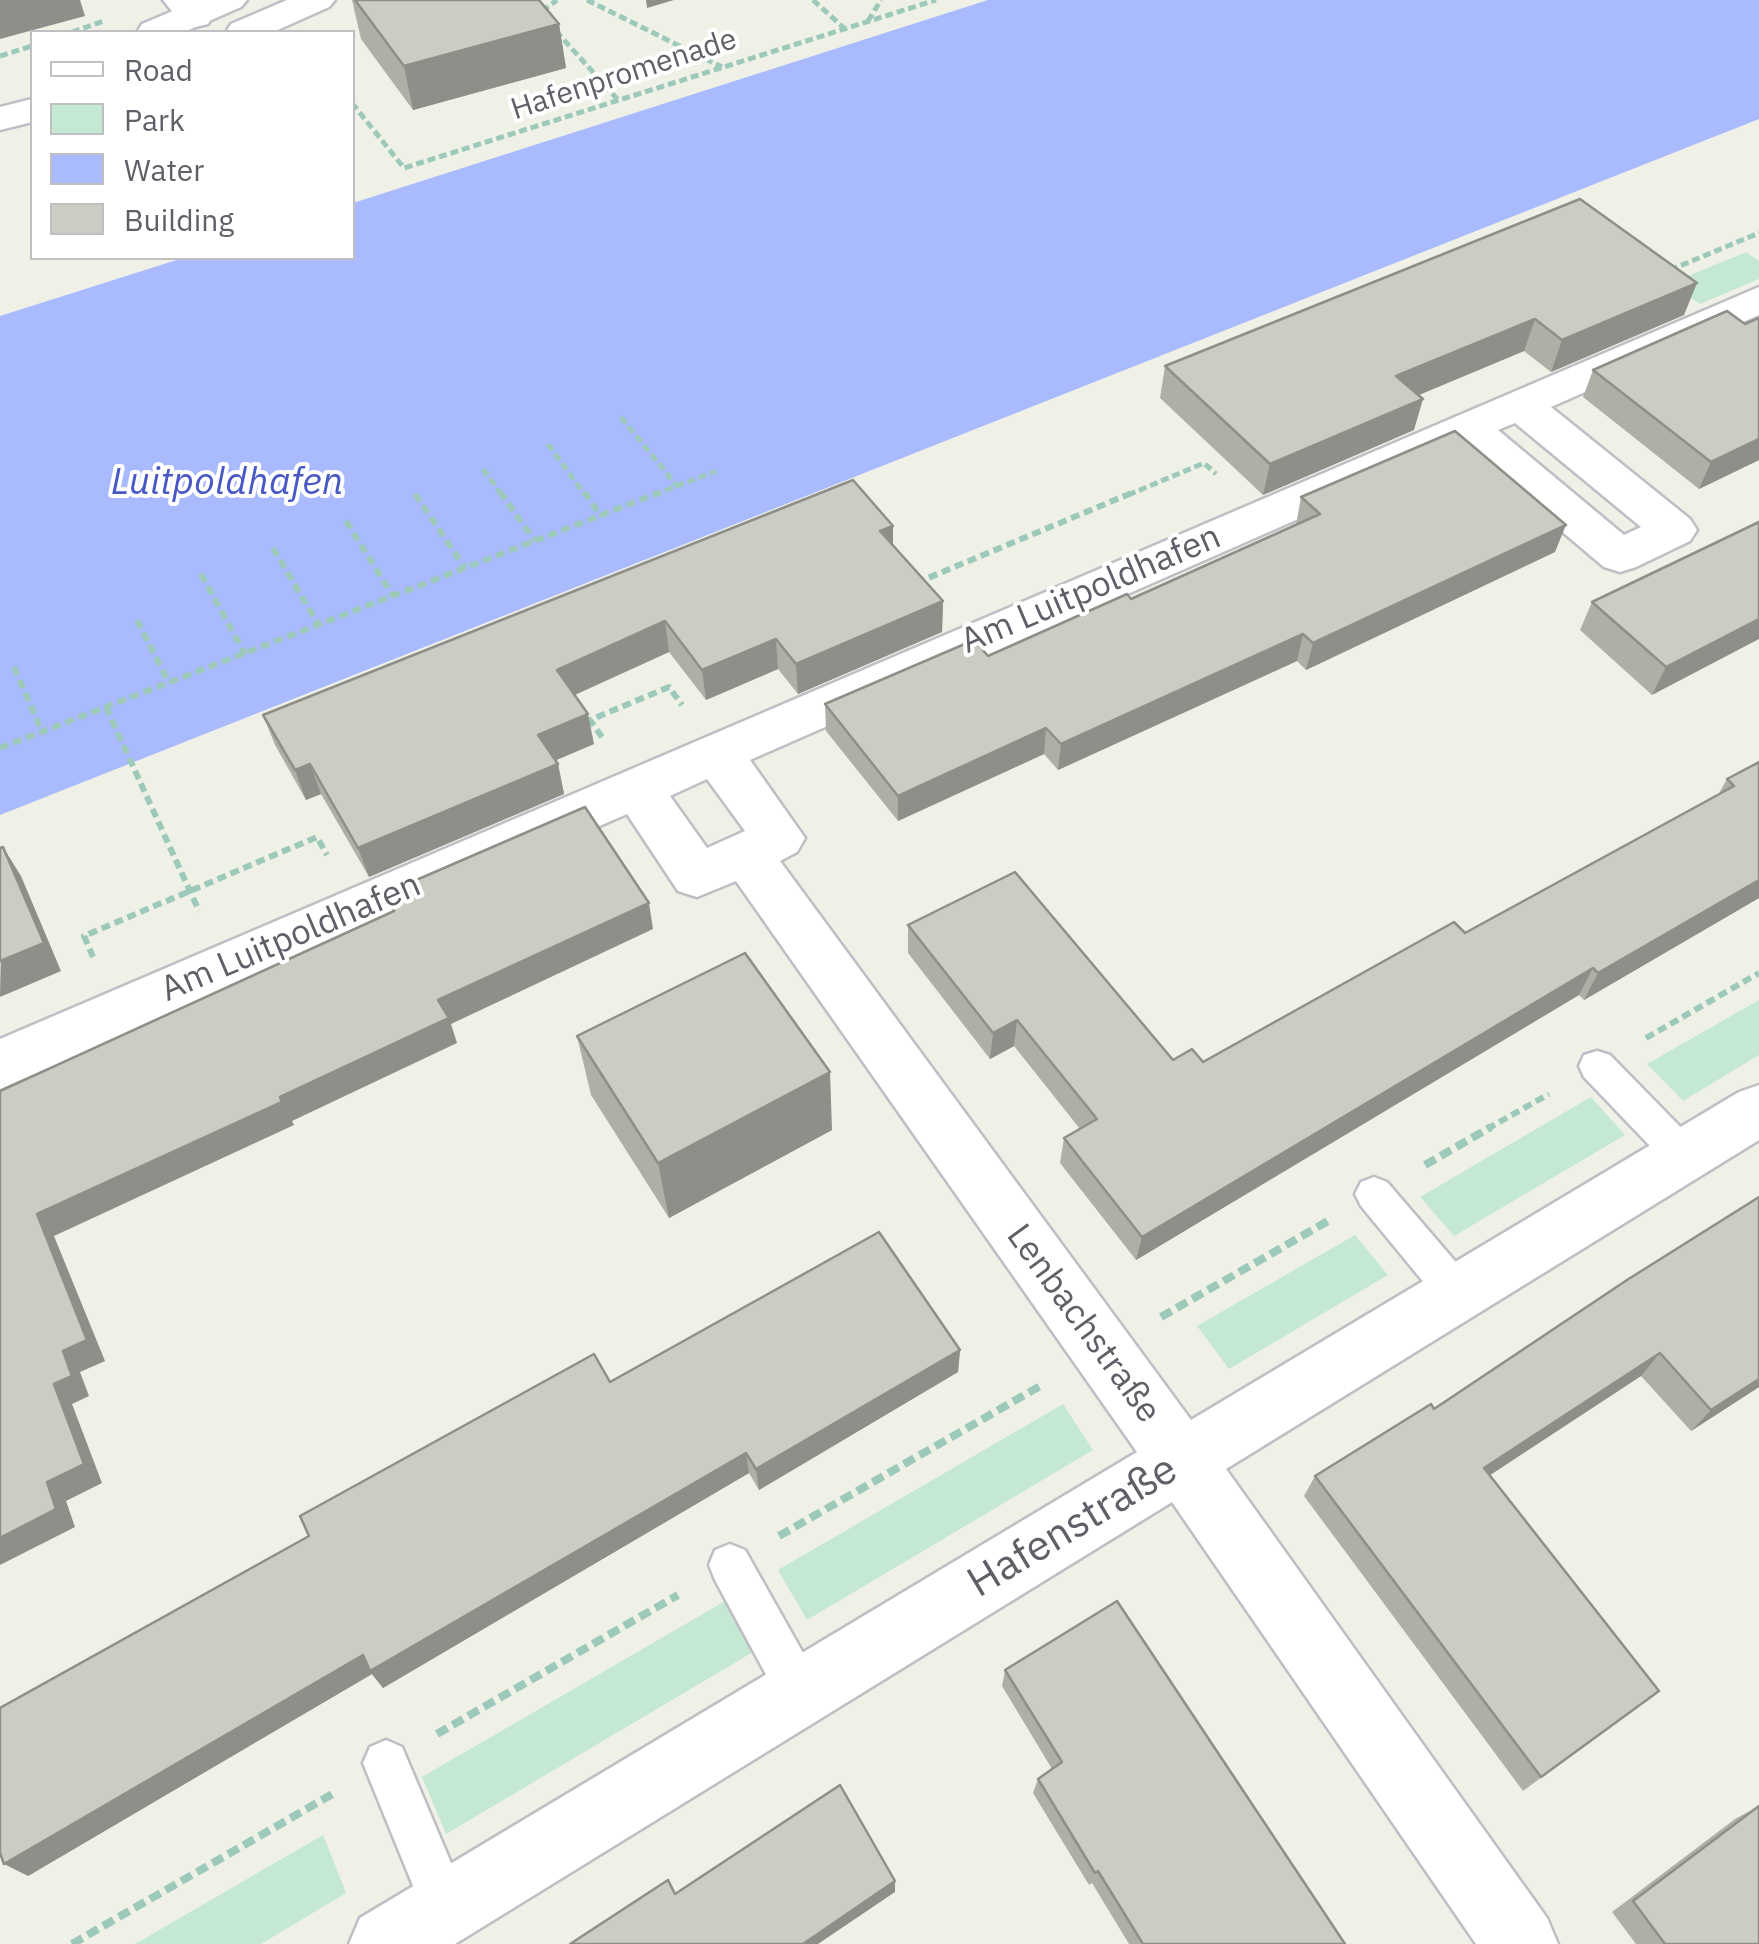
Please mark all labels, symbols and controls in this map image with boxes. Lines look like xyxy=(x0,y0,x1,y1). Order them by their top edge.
street label: Hafenpromenade xyxy=(507,22,741,128)
legend xyxy=(30,30,355,260)
text: Road xyxy=(124,50,193,89)
text: Park xyxy=(124,100,185,139)
text: Water xyxy=(124,150,204,189)
text: Building xyxy=(124,200,234,239)
water label: Luitpoldhafen xyxy=(111,460,343,506)
street label: Am Luitpoldhafen xyxy=(955,516,1227,664)
street label: Am Luitpoldhafen xyxy=(155,864,427,1012)
street label: Lenbachstraße xyxy=(997,1217,1169,1431)
street label: Hafenstraße xyxy=(959,1445,1187,1609)

